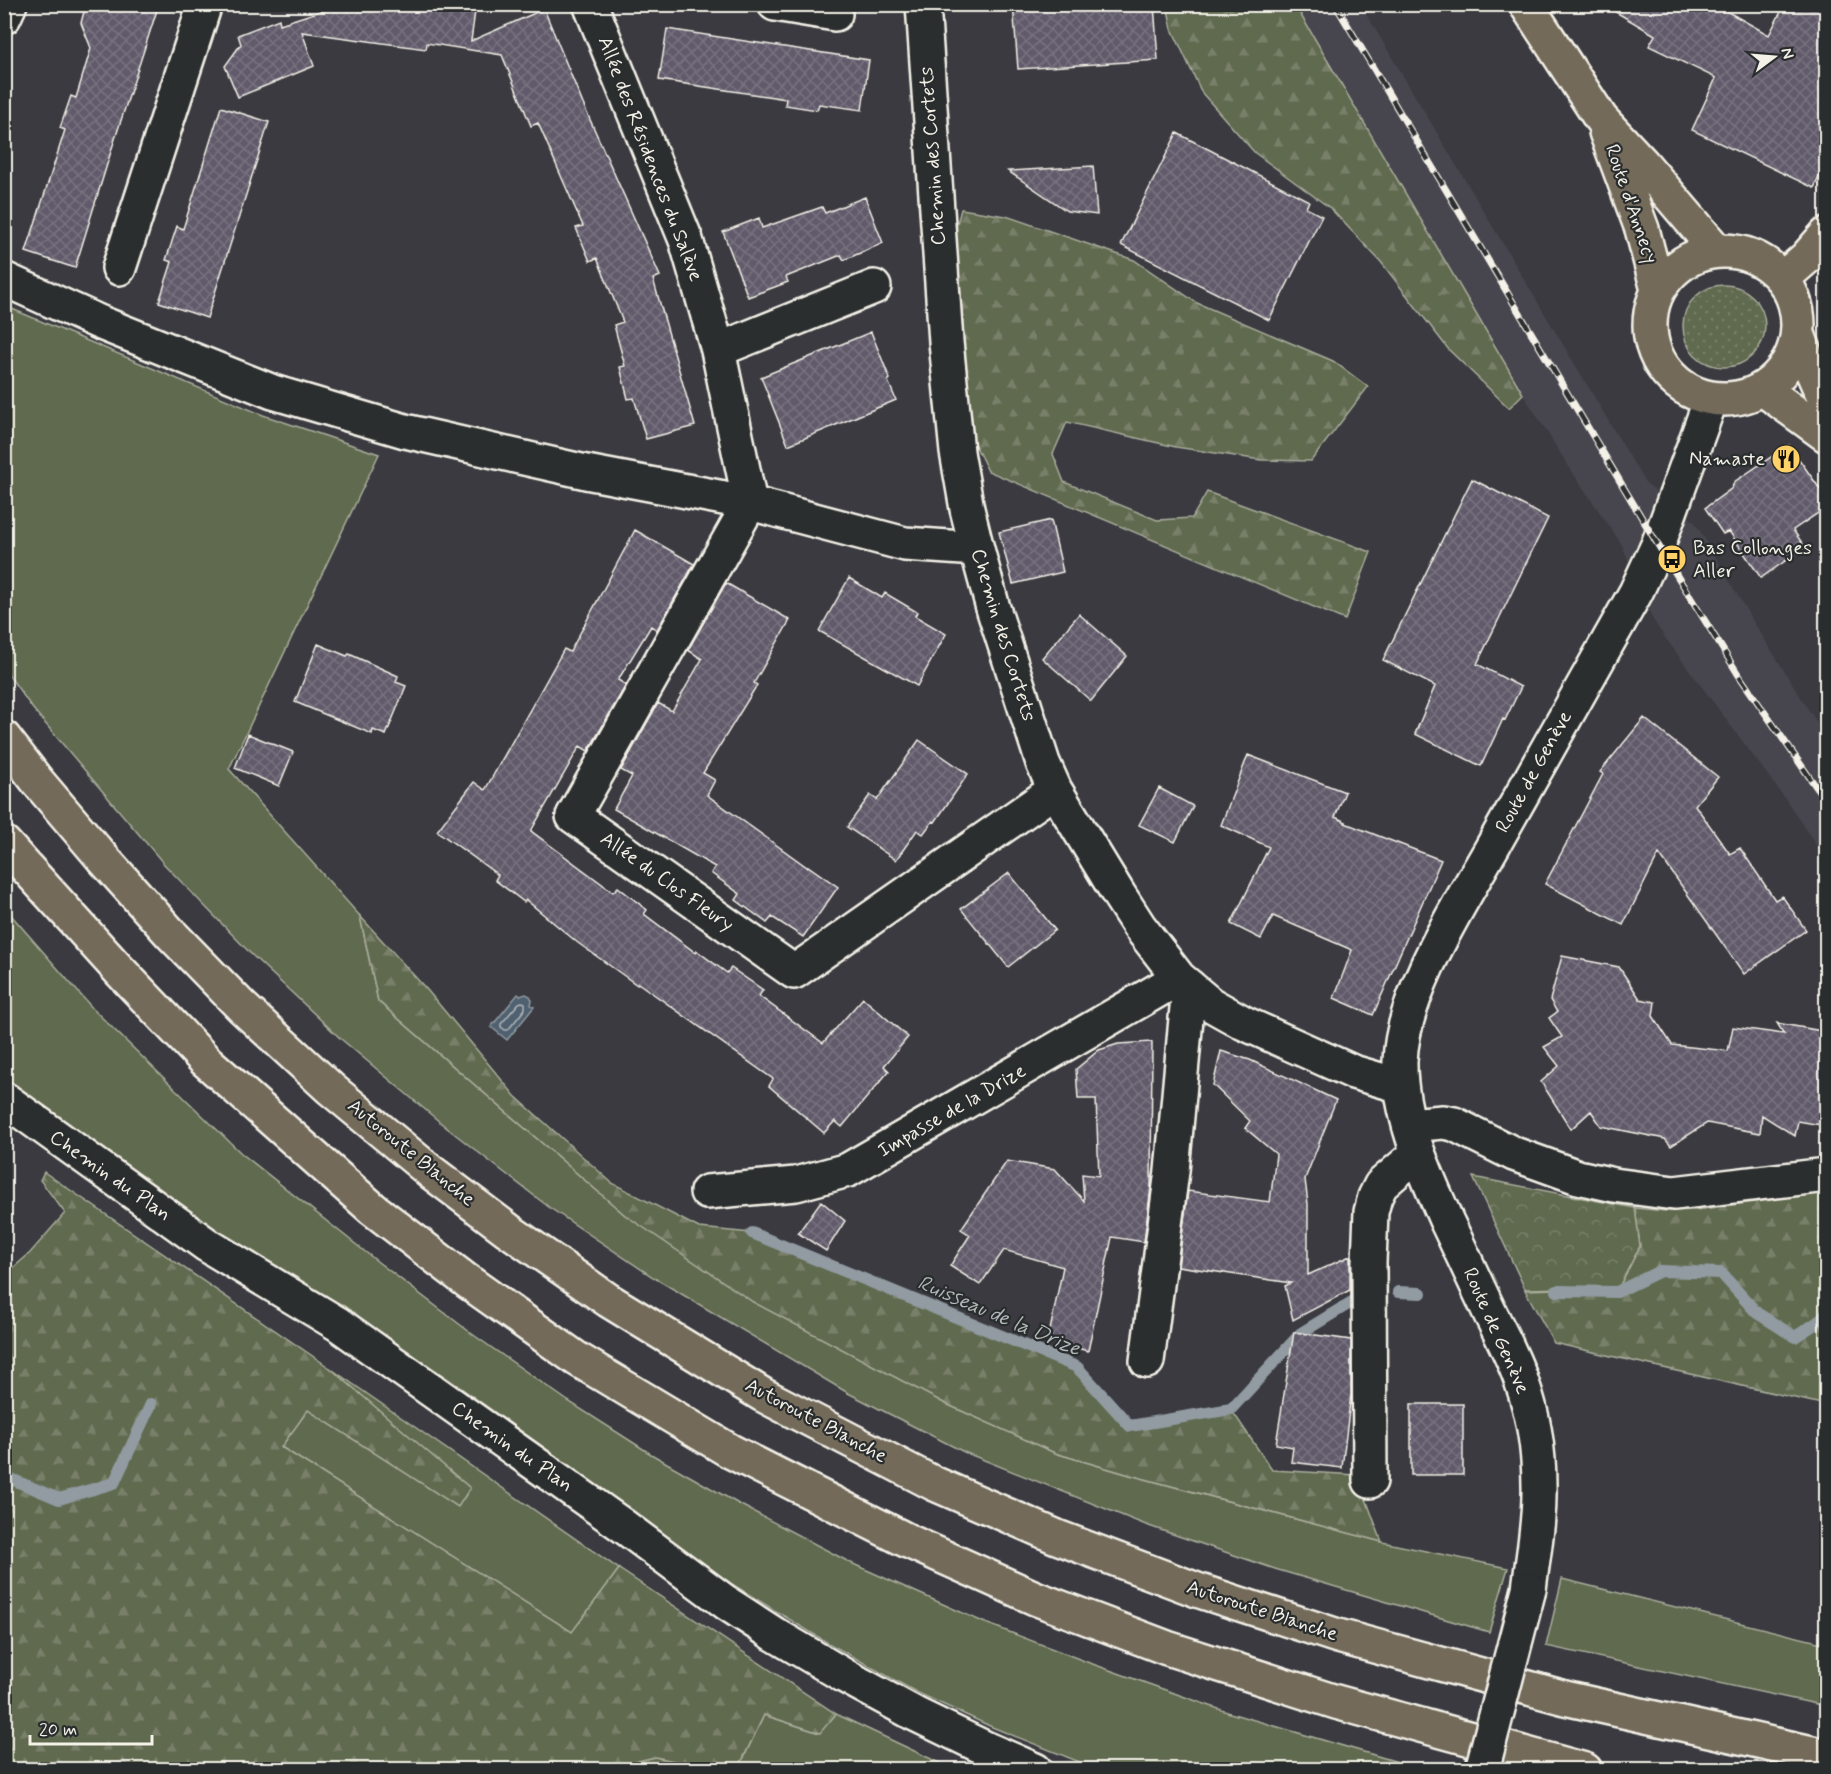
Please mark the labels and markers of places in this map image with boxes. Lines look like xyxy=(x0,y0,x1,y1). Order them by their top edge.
restaurant icon: Namaste xyxy=(1770,443,1802,475)
place label: Namaste xyxy=(1689,446,1765,473)
place label: Bas Collonges Aller xyxy=(1693,535,1812,585)
bus stop icon: Bas Collonges Aller xyxy=(1656,543,1688,575)

